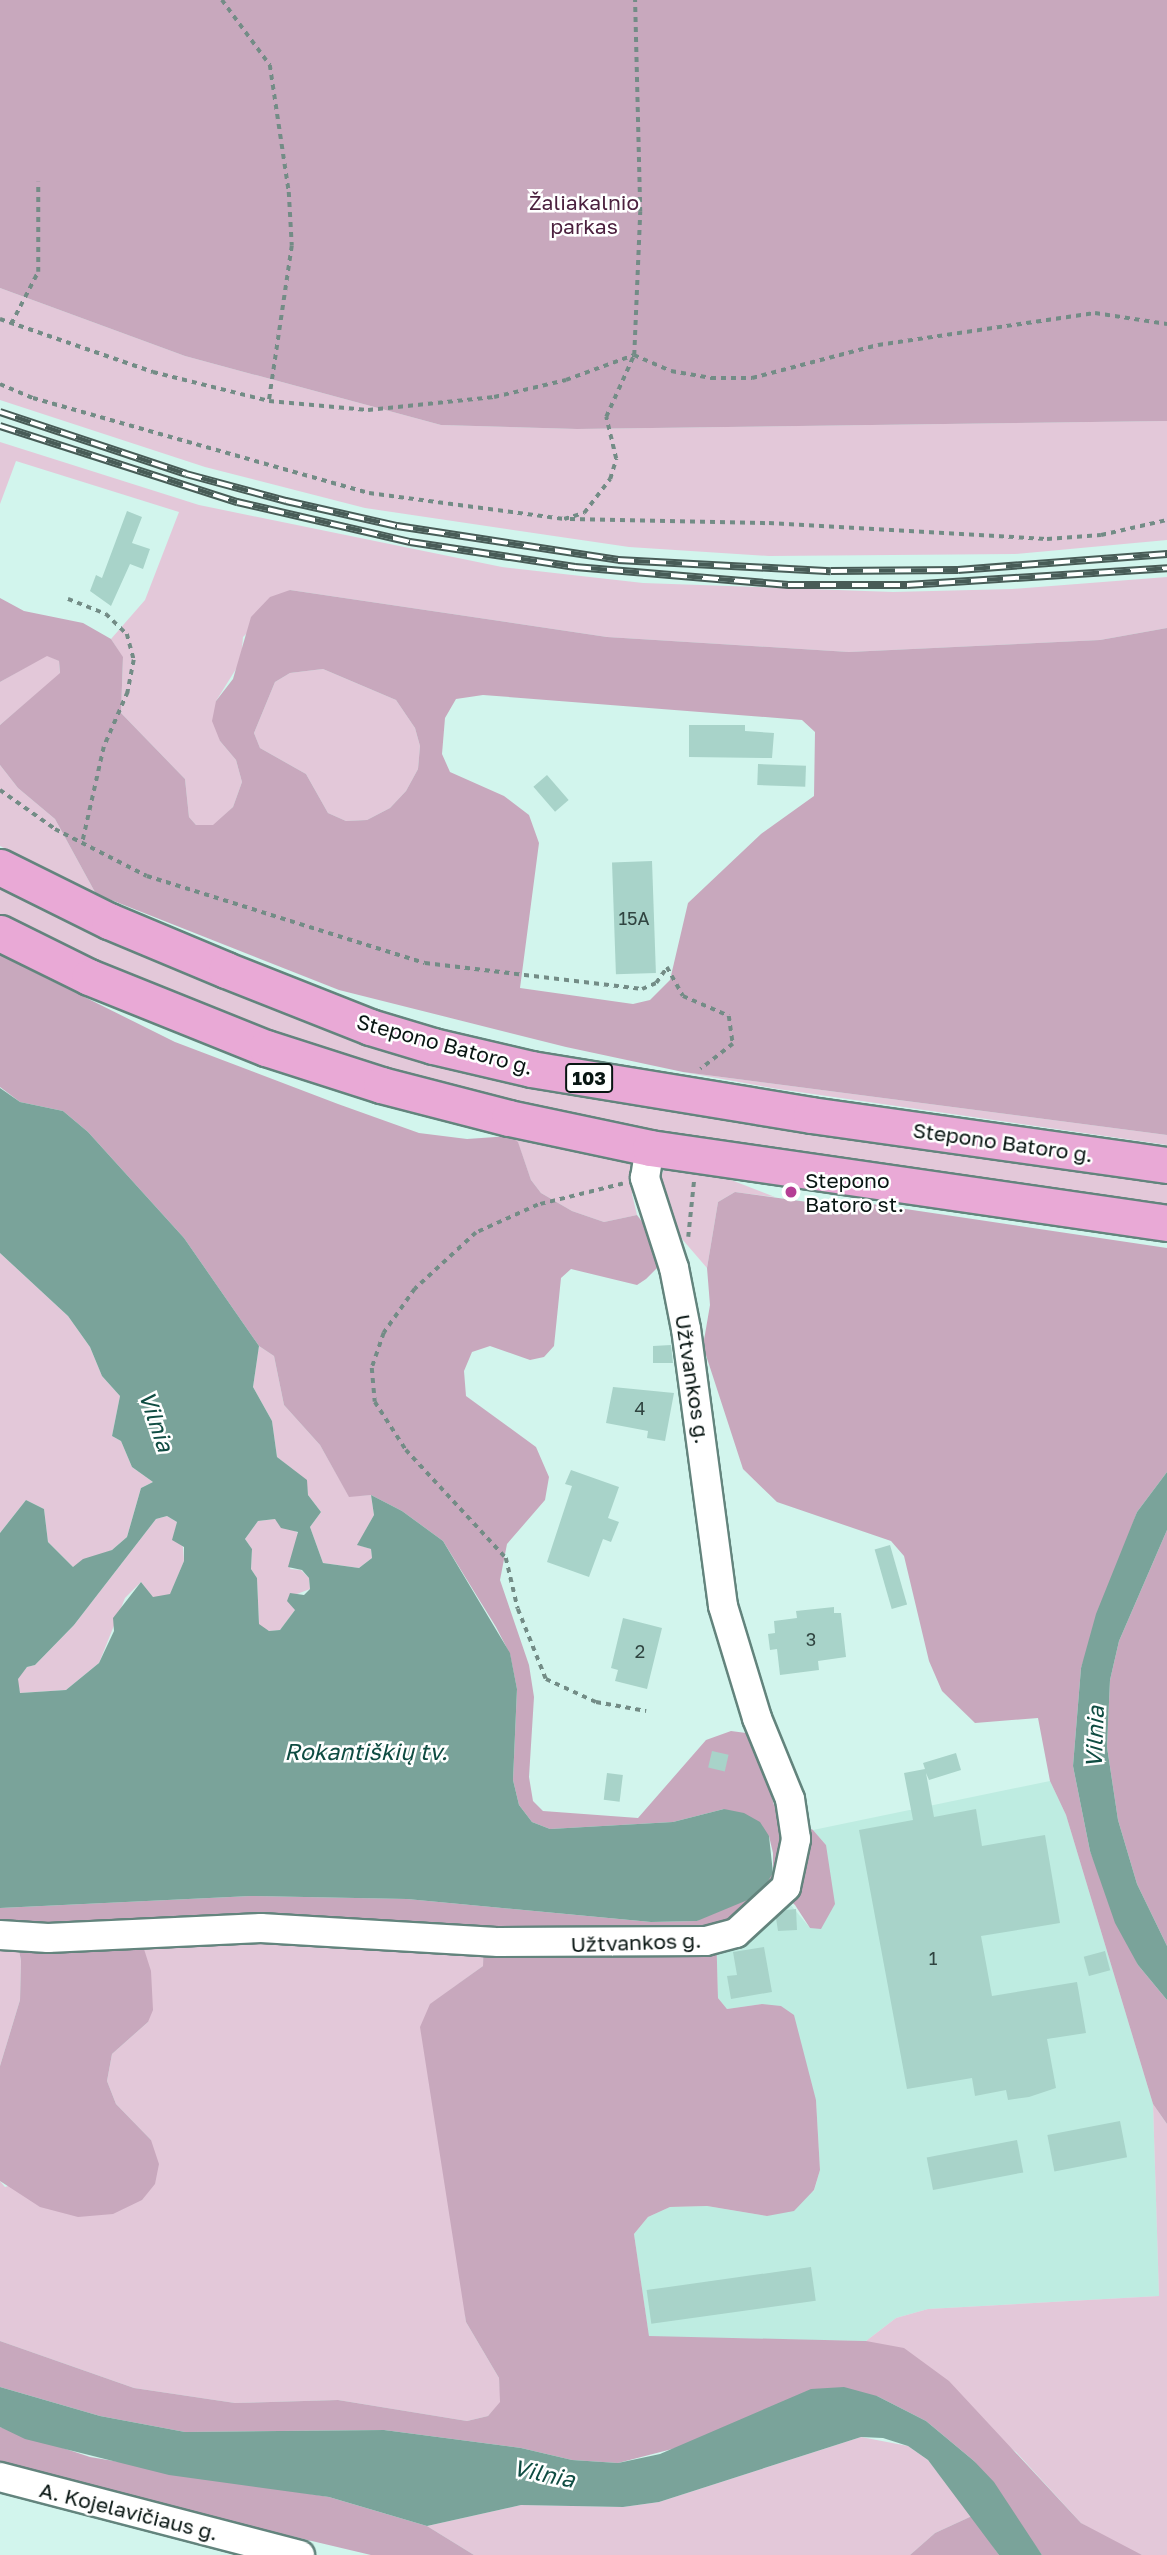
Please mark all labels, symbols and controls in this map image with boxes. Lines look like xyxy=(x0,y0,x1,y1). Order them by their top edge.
park label: Žaliakalnio parkas xyxy=(529,189,639,239)
house number: 15A xyxy=(618,907,650,929)
street label: Stepono Batoro g. xyxy=(354,1008,536,1080)
road number: 103 xyxy=(564,1062,614,1094)
street label: Stepono Batoro g. xyxy=(911,1117,1095,1167)
place label: Stepono Batoro st. xyxy=(805,1167,904,1217)
marker: Stepono Batoro st. xyxy=(783,1184,799,1200)
street label: Užtvankos g. xyxy=(670,1312,716,1446)
water label: Vilnia xyxy=(134,1387,180,1455)
house number: 4 xyxy=(635,1397,645,1419)
house number: 3 xyxy=(806,1628,816,1650)
house number: 2 xyxy=(635,1640,645,1662)
water label: Vilnia xyxy=(1079,1705,1109,1769)
water label: Rokantiškių tv. xyxy=(284,1737,448,1765)
street label: Užtvankos g. xyxy=(570,1927,702,1957)
house number: 1 xyxy=(929,1947,937,1969)
water label: Vilnia xyxy=(511,2453,577,2493)
street label: A. Kojelavičiaus g. xyxy=(37,2477,221,2545)

